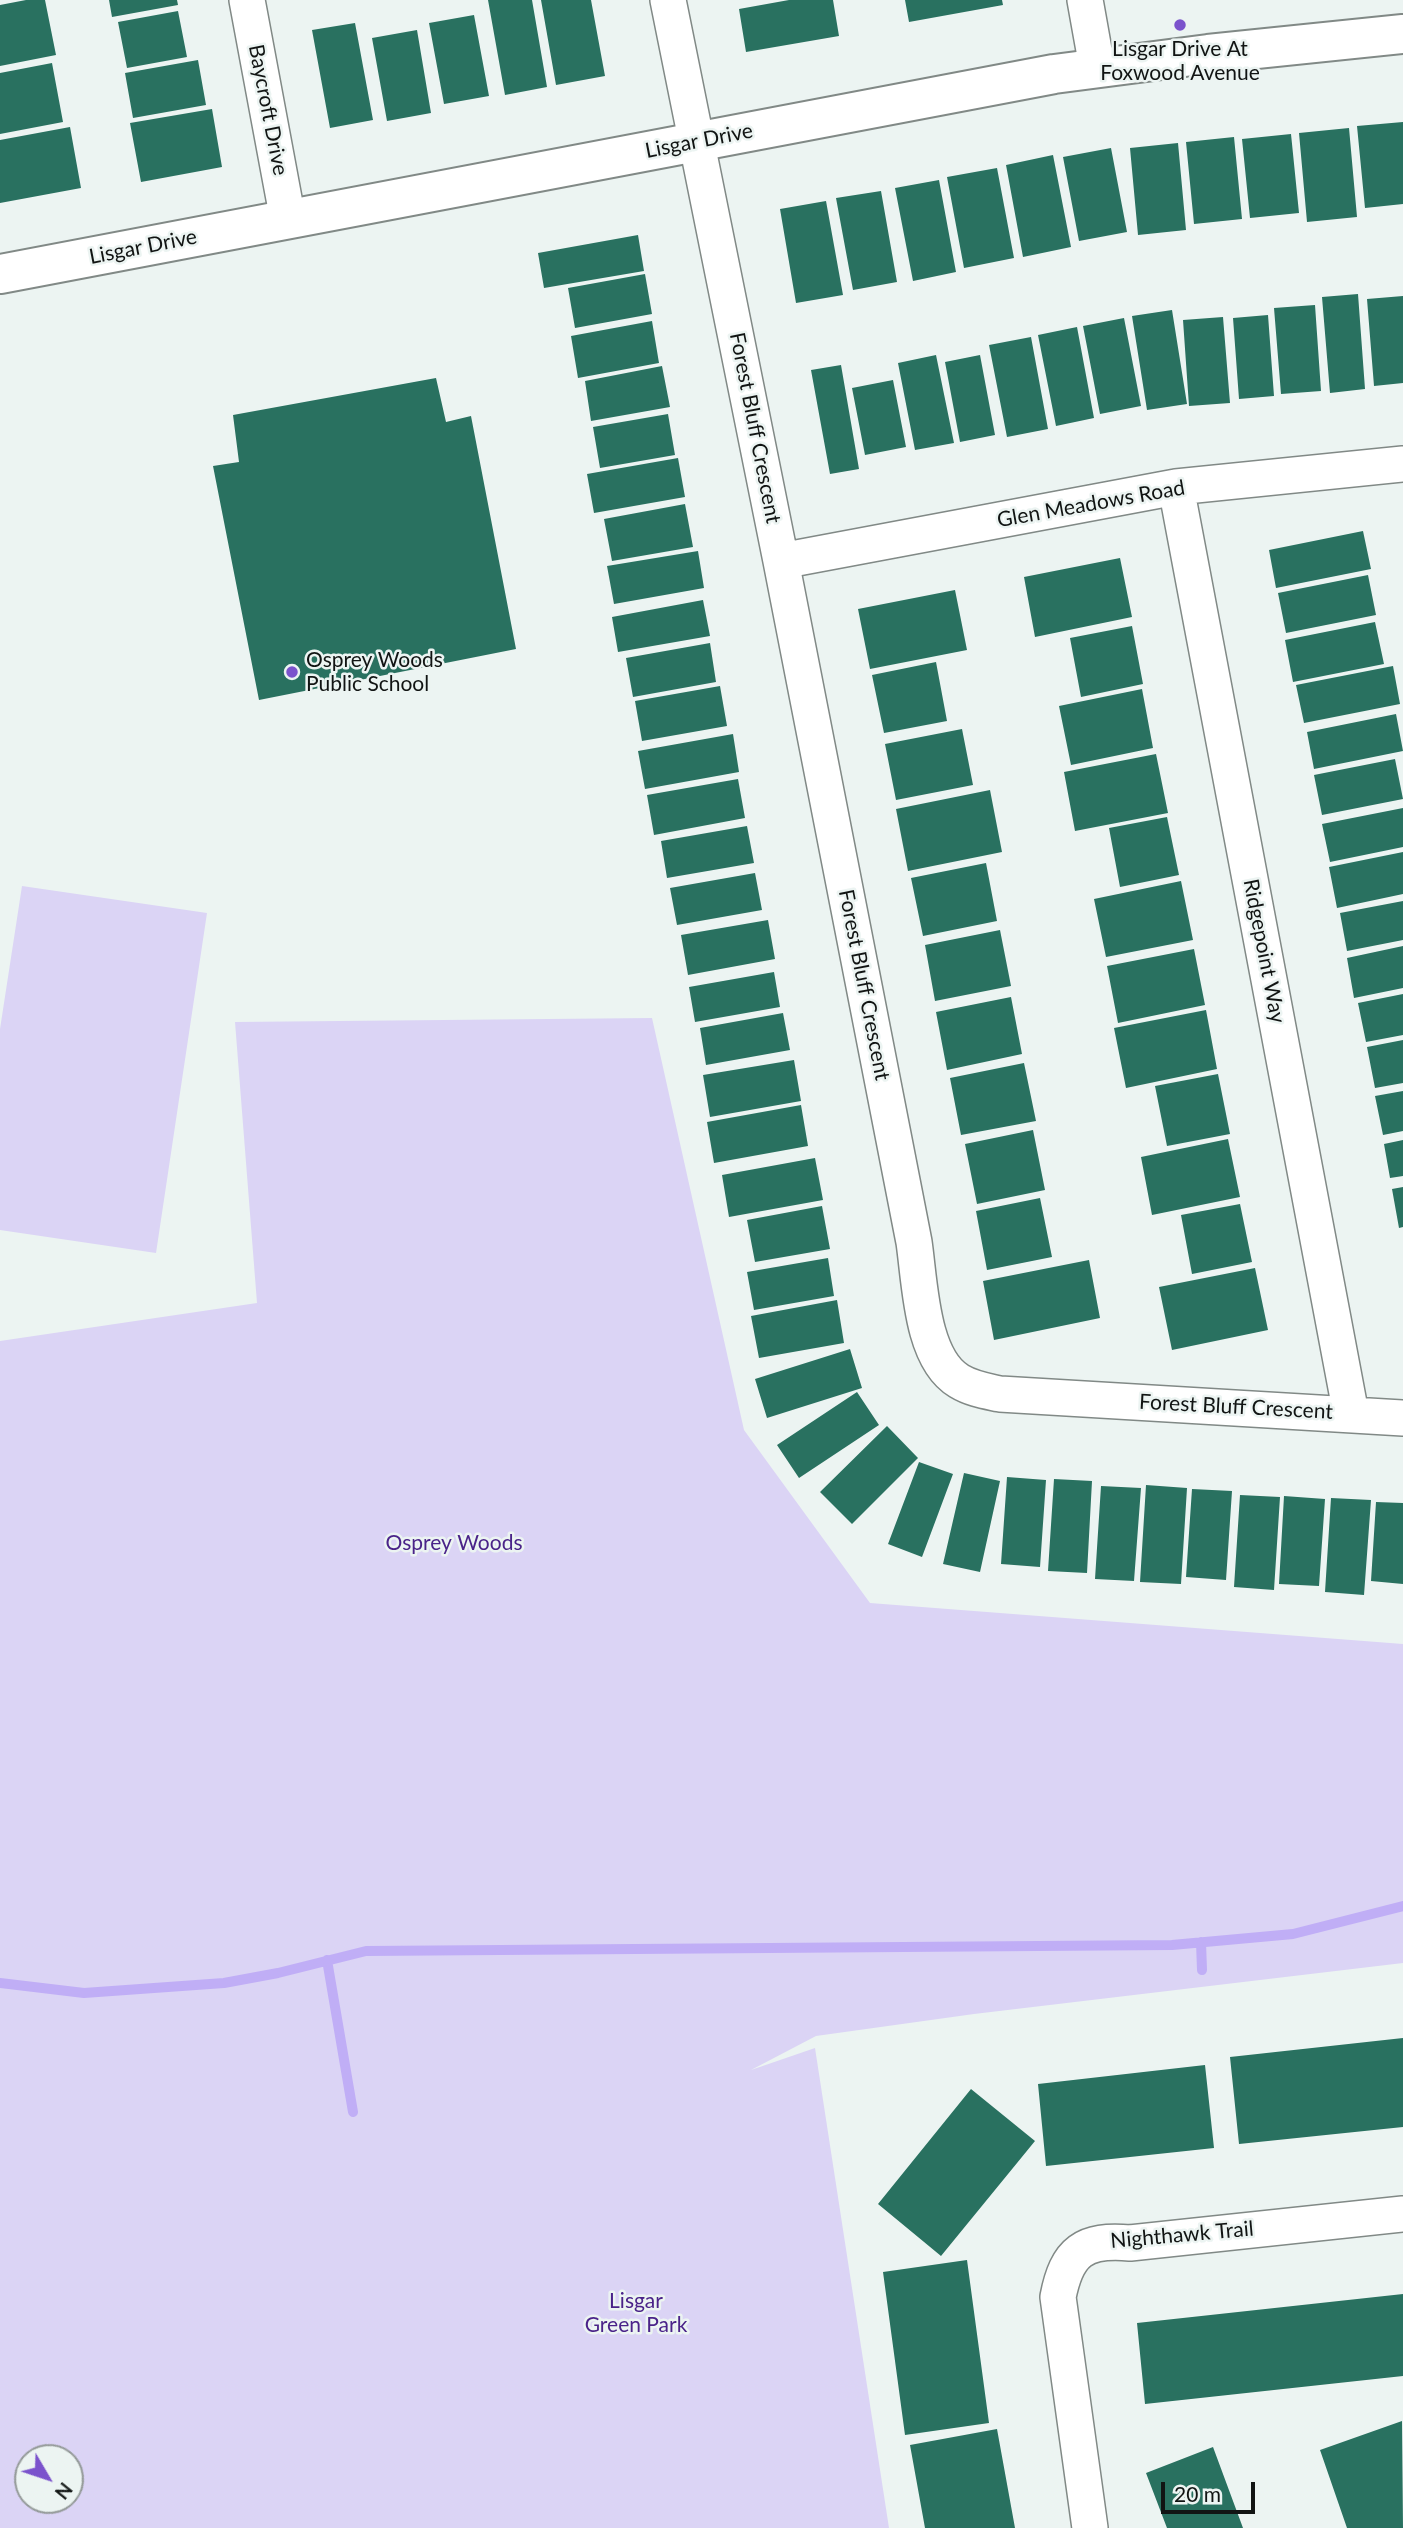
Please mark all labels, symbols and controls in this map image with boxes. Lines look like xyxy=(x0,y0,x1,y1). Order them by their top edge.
marker: Lisgar Drive At Foxwood Avenue xyxy=(1172,17,1188,33)
place label: Lisgar Drive At Foxwood Avenue xyxy=(1100,36,1260,86)
street label: Baycroft Drive xyxy=(243,42,293,178)
street label: Lisgar Drive xyxy=(643,118,755,164)
street label: Lisgar Drive xyxy=(87,224,199,270)
street label: Forest Bluff Crescent xyxy=(724,330,786,526)
street label: Glen Meadows Road xyxy=(995,475,1187,533)
place label: Osprey Woods Public School xyxy=(306,647,443,697)
marker: Osprey Woods Public School xyxy=(284,664,300,680)
street label: Ridgepoint Way xyxy=(1238,877,1290,1025)
street label: Forest Bluff Crescent xyxy=(833,887,895,1083)
street label: Forest Bluff Crescent xyxy=(1139,1389,1333,1425)
park label: Osprey Woods xyxy=(386,1530,522,1556)
street label: Nighthawk Trail xyxy=(1109,2216,1255,2254)
park label: Lisgar Green Park xyxy=(585,2288,687,2338)
north arrow xyxy=(14,2444,84,2514)
scale bar xyxy=(1165,2468,1260,2512)
text: N xyxy=(51,2478,78,2504)
text: 20 m xyxy=(1174,2481,1221,2506)

